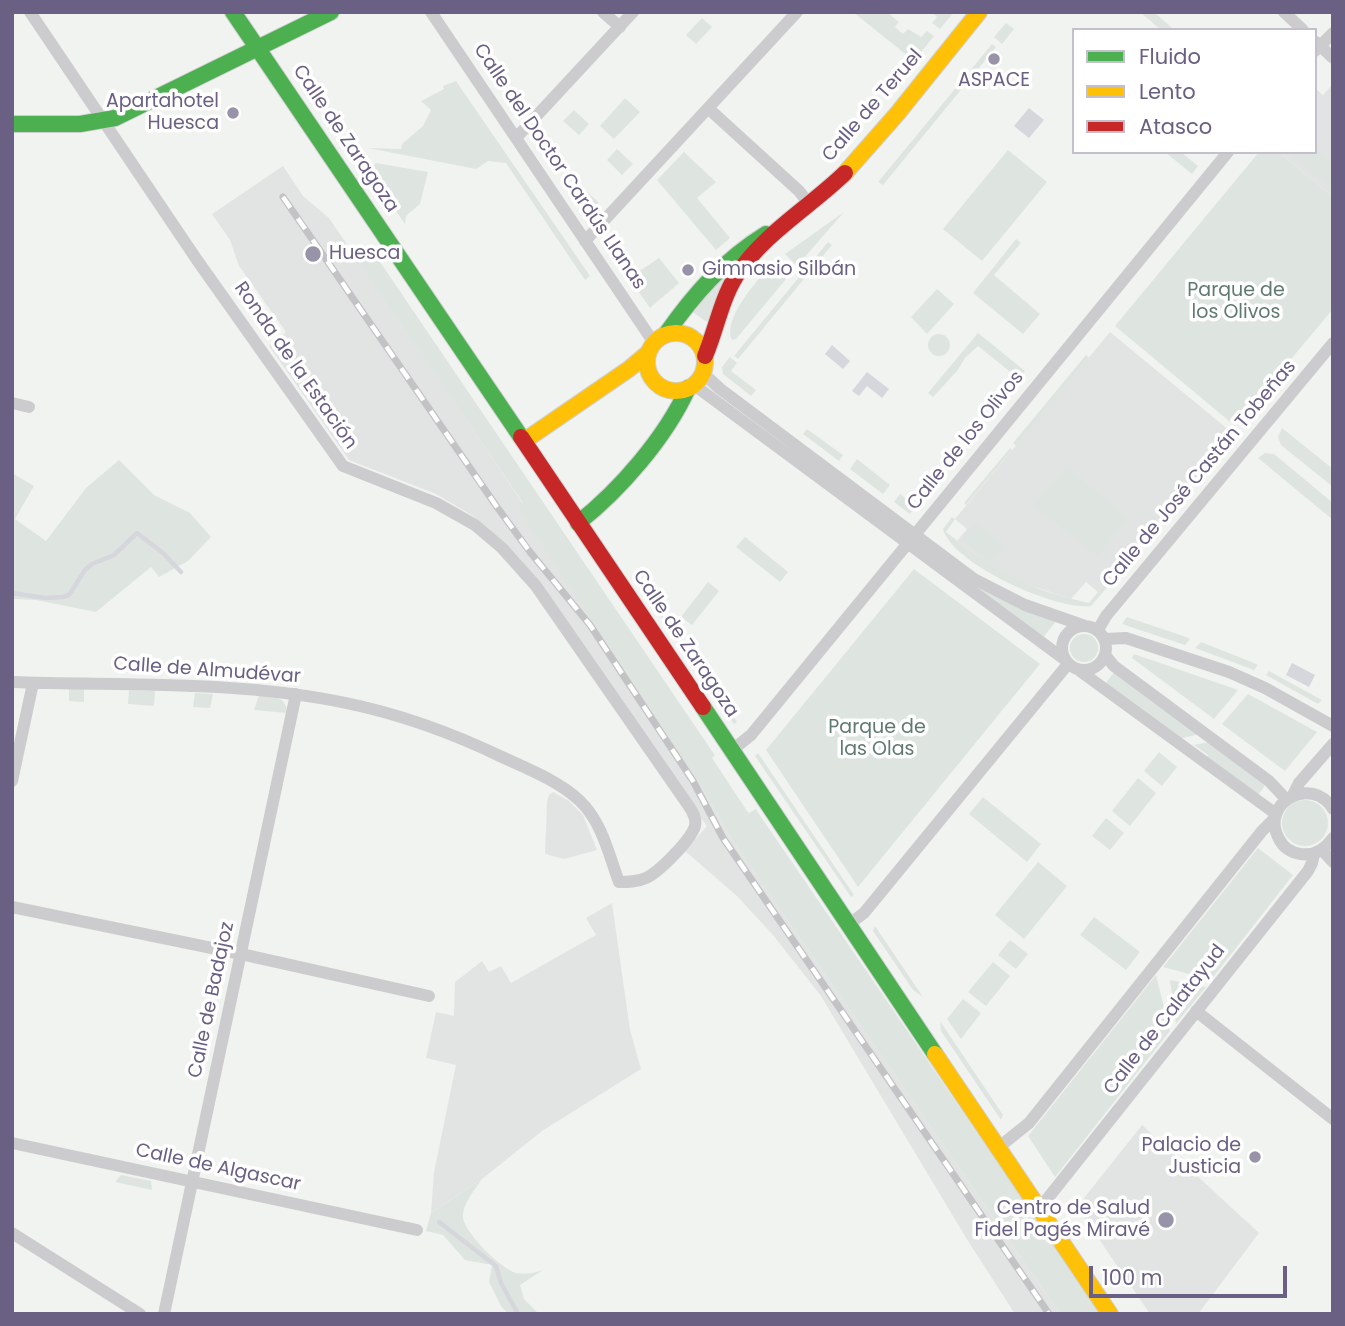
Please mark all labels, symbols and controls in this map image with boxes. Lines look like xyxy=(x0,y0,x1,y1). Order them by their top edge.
legend xyxy=(1072,28,1317,154)
street label: Calle del Doctor Cardús Llanas xyxy=(468,40,650,294)
text: Fluido xyxy=(1139,42,1201,71)
street label: Calle de Teruel xyxy=(818,45,928,167)
marker: ASPACE xyxy=(986,51,1002,67)
street label: Calle de Zaragoza xyxy=(287,61,403,217)
place label: ASPACE xyxy=(958,70,1030,92)
text: Lento xyxy=(1139,77,1196,106)
place label: Apartahotel Huesca xyxy=(106,91,219,135)
marker: Apartahotel Huesca xyxy=(225,105,241,121)
text: Atasco xyxy=(1139,112,1212,141)
place label: Huesca xyxy=(329,243,400,265)
marker: Huesca xyxy=(303,244,323,264)
place label: Gimnasio Silbán xyxy=(702,259,856,281)
marker: Gimnasio Silbán xyxy=(680,262,696,278)
street label: Ronda de la Estación xyxy=(229,278,361,454)
park label: Parque de los Olivos xyxy=(1187,280,1285,324)
street label: Calle de José Castán Tobeñas xyxy=(1098,356,1302,592)
street label: Calle de los Olivos xyxy=(903,367,1029,515)
street label: Calle de Zaragoza xyxy=(627,566,743,722)
street label: Calle de Almudévar xyxy=(113,653,301,689)
park label: Parque de las Olas xyxy=(828,717,926,761)
street label: Calle de Badajoz xyxy=(184,920,240,1080)
street label: Calle de Calatayud xyxy=(1099,941,1231,1099)
place label: Palacio de Justicia xyxy=(1142,1135,1241,1179)
street label: Calle de Algascar xyxy=(133,1139,303,1197)
marker: Palacio de Justicia xyxy=(1247,1149,1263,1165)
place label: Centro de Salud Fidel Pagés Miravé xyxy=(975,1198,1150,1242)
marker: Centro de Salud Fidel Pagés Miravé xyxy=(1156,1210,1176,1230)
scale bar xyxy=(1093,1252,1291,1296)
text: 100 m xyxy=(1102,1263,1162,1292)

